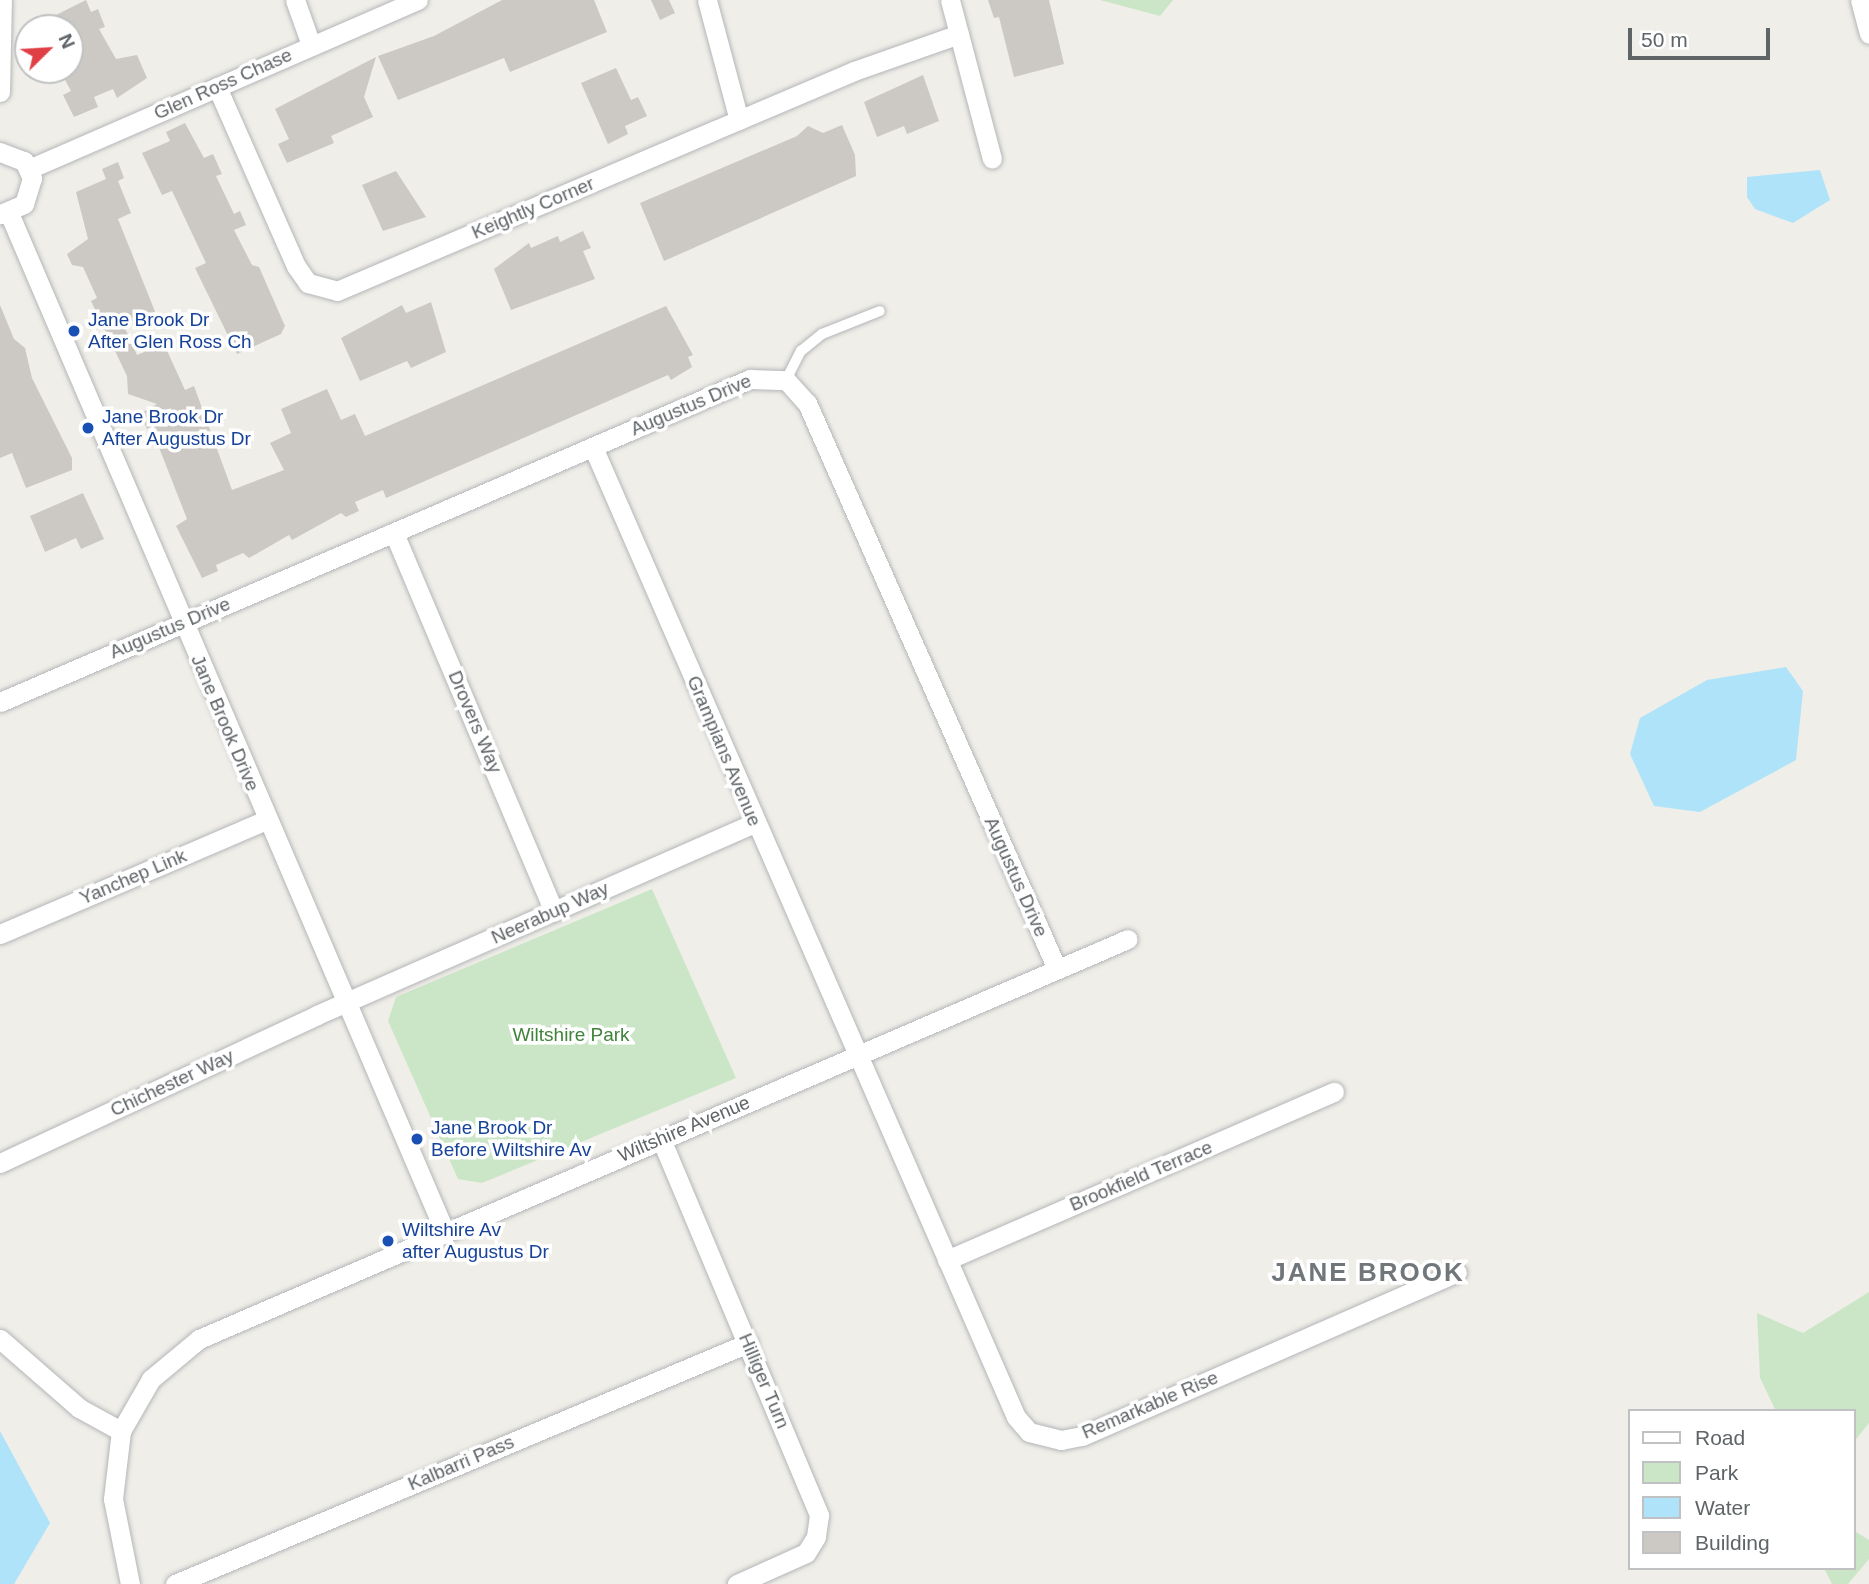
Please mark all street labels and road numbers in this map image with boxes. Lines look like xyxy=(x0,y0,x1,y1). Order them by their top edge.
street label: Glen Ross Chase xyxy=(150,43,296,125)
street label: Keightly Corner xyxy=(468,172,598,244)
street label: Augustus Drive xyxy=(627,369,755,441)
street label: Augustus Drive xyxy=(106,592,234,664)
street label: Jane Brook Drive xyxy=(186,651,264,795)
street label: Drovers Way xyxy=(443,667,507,777)
street label: Grampians Avenue xyxy=(682,672,766,830)
street label: Augustus Drive xyxy=(979,814,1053,940)
street label: Yanchep Link xyxy=(76,844,190,910)
street label: Neerabup Way xyxy=(488,877,612,949)
street label: Chichester Way xyxy=(107,1044,237,1122)
street label: Wiltshire Avenue xyxy=(614,1091,754,1167)
street label: Brookfield Terrace xyxy=(1066,1136,1216,1216)
street label: Hilliger Turn xyxy=(734,1330,794,1432)
street label: Remarkable Rise xyxy=(1078,1366,1222,1444)
street label: Kalbarri Pass xyxy=(405,1430,517,1496)

